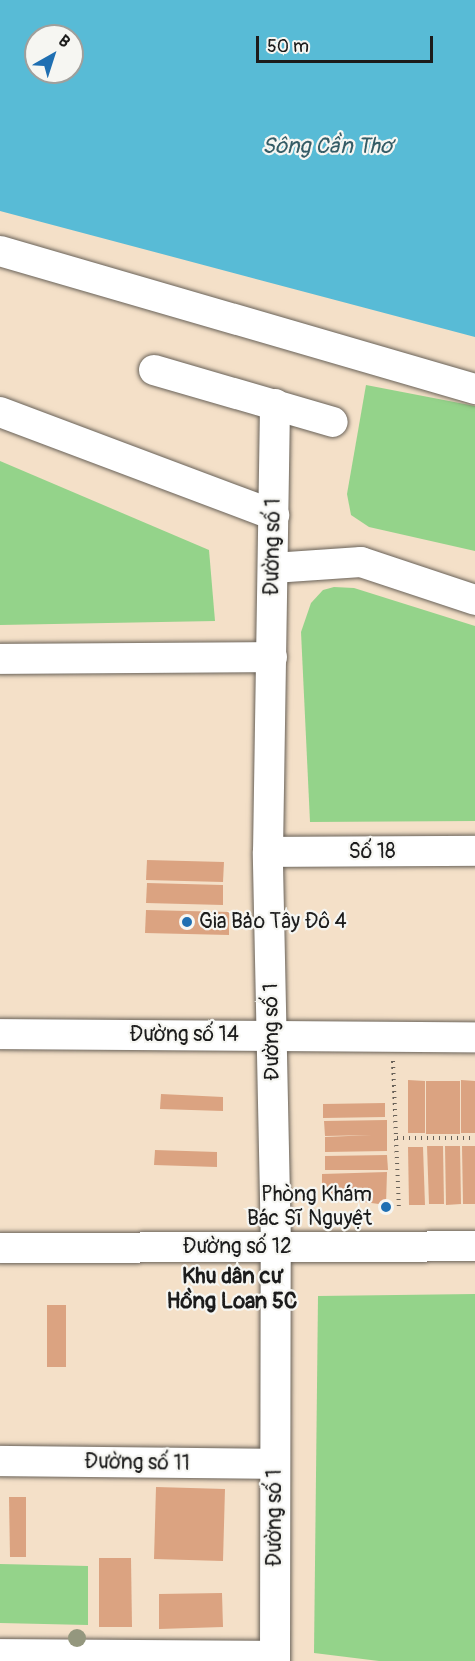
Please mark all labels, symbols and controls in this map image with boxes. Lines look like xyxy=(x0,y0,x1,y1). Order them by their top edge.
north arrow xyxy=(24,24,84,84)
scale bar xyxy=(259,24,436,62)
text: B xyxy=(54,31,74,52)
text: 50 m xyxy=(267,35,309,58)
water label: Sông Cần Thơ xyxy=(262,134,392,160)
street label: Đường số 1 xyxy=(260,498,286,596)
street label: Số 18 xyxy=(348,839,396,865)
place label: Gia Bảo Tây Đô 4 xyxy=(199,909,347,935)
marker: Gia Bảo Tây Đô 4 xyxy=(180,915,194,929)
street label: Đường số 1 xyxy=(259,983,285,1081)
street label: Đường số 14 xyxy=(129,1022,239,1048)
place label: Phòng Khám Bác Sĩ Nguyệt xyxy=(247,1182,372,1232)
marker: Phòng Khám Bác Sĩ Nguyệt xyxy=(377,1198,395,1216)
street label: Đường số 12 xyxy=(182,1234,292,1260)
district label: Khu dân cư Hồng Loan 5C xyxy=(167,1263,297,1314)
street label: Đường số 11 xyxy=(84,1449,190,1477)
street label: Đường số 1 xyxy=(262,1469,288,1567)

